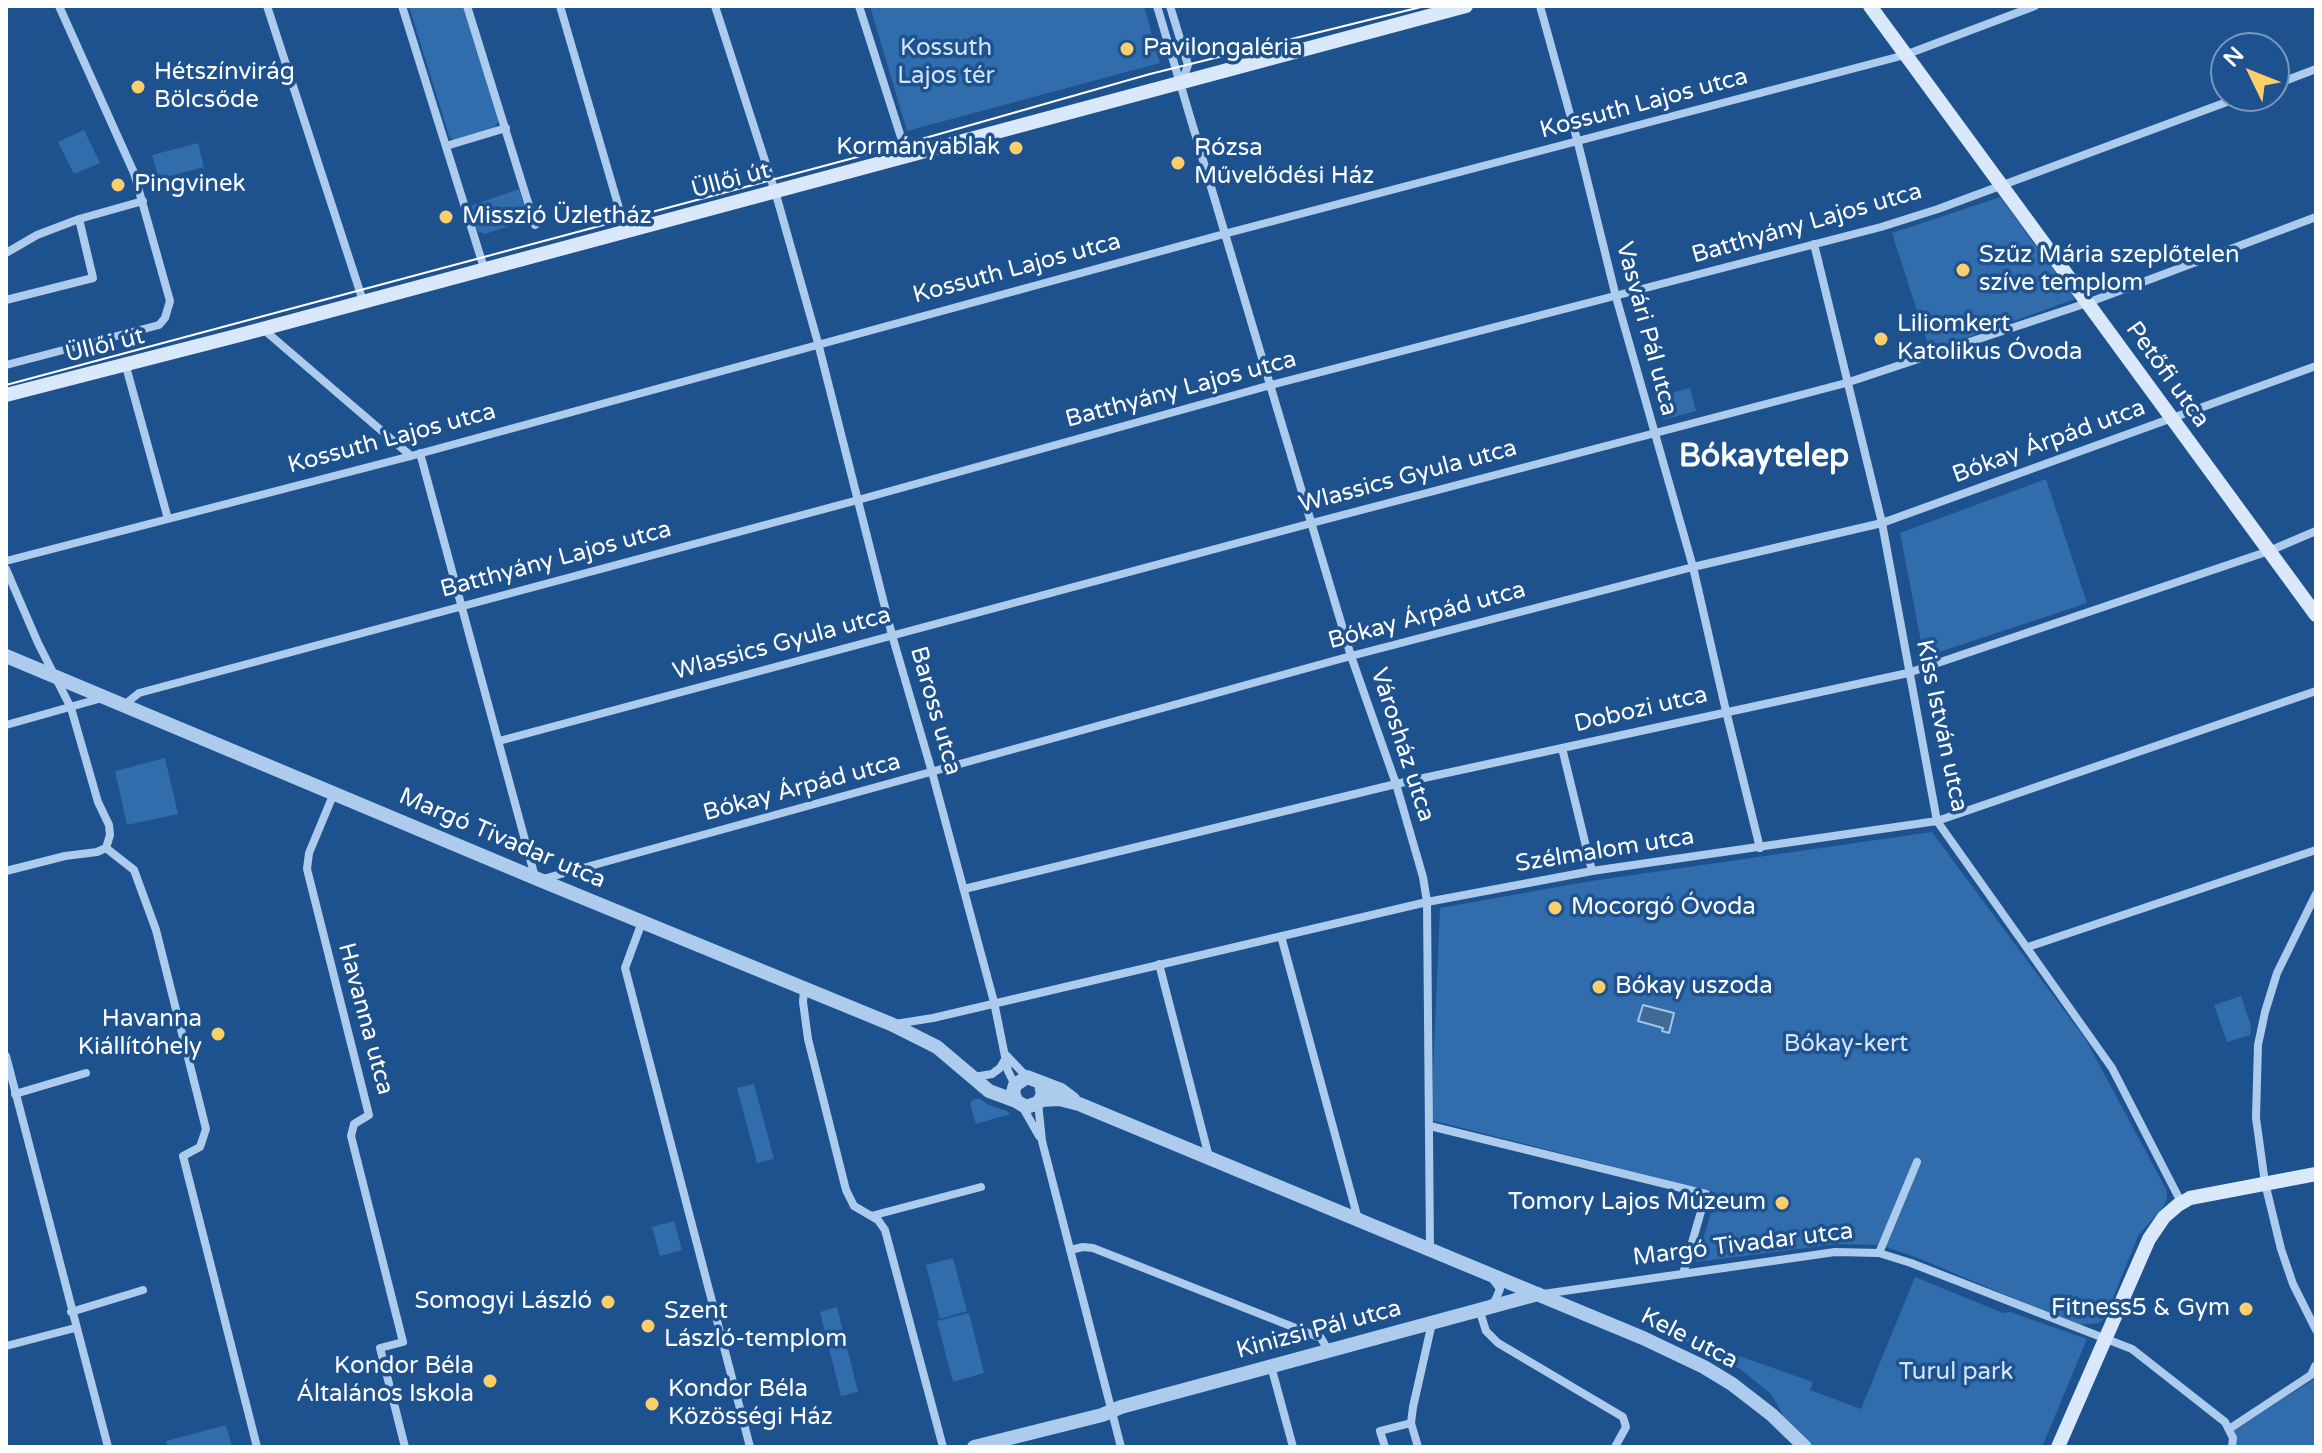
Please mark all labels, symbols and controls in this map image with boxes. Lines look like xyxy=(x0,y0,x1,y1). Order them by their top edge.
north arrow xyxy=(2210,32,2290,112)
park label: Kossuth Lajos tér xyxy=(897,35,995,91)
place label: Pavilongaléria xyxy=(1143,35,1303,63)
marker: Pavilongaléria xyxy=(1118,40,1136,58)
text: N xyxy=(2218,42,2249,72)
place label: Hétszínvirág Bölcsőde xyxy=(154,59,295,115)
street label: Kossuth Lajos utca xyxy=(1537,62,1751,146)
marker: Hétszínvirág Bölcsőde xyxy=(129,78,147,96)
place label: Kormányablak xyxy=(836,134,1000,162)
place label: Rózsa Művelődési Ház xyxy=(1194,135,1374,191)
marker: Kormányablak xyxy=(1007,139,1025,157)
marker: Rózsa Művelődési Ház xyxy=(1169,154,1187,172)
street label: Üllői út xyxy=(688,157,774,205)
place label: Pingvinek xyxy=(134,171,246,199)
marker: Pingvinek xyxy=(109,176,127,194)
street label: Batthyány Lajos utca xyxy=(1689,177,1925,271)
place label: Misszió Üzletház xyxy=(462,203,652,231)
marker: Misszió Üzletház xyxy=(437,208,455,226)
street label: Kossuth Lajos utca xyxy=(910,227,1124,311)
street label: Vasvári Pál utca xyxy=(1609,239,1683,419)
place label: Szűz Mária szeplőtelen szíve templom xyxy=(1979,242,2240,298)
marker: Szűz Mária szeplőtelen szíve templom xyxy=(1954,261,1972,279)
place label: Liliomkert Katolikus Óvoda xyxy=(1897,311,2083,367)
street label: Petőfi utca xyxy=(2119,316,2215,434)
street label: Üllői út xyxy=(62,322,148,370)
marker: Liliomkert Katolikus Óvoda xyxy=(1872,330,1890,348)
street label: Batthyány Lajos utca xyxy=(1062,345,1300,435)
street label: Bókay Árpád utca xyxy=(1949,394,2149,490)
street label: Kossuth Lajos utca xyxy=(285,397,499,481)
street label: Wlassics Gyula utca xyxy=(1296,434,1520,520)
district label: Bókaytelep xyxy=(1679,439,1849,477)
street label: Batthyány Lajos utca xyxy=(437,515,675,605)
street label: Bókay Árpád utca xyxy=(1325,576,1529,656)
street label: Wlassics Gyula utca xyxy=(670,601,894,687)
street label: Kiss István utca xyxy=(1909,637,1973,815)
street label: Baross utca xyxy=(903,643,967,779)
street label: Városház utca xyxy=(1364,664,1440,826)
street label: Dobozi utca xyxy=(1572,681,1710,739)
street label: Bókay Árpád utca xyxy=(700,748,904,828)
street label: Margó Tivadar utca xyxy=(394,782,610,896)
street label: Szélmalom utca xyxy=(1514,823,1696,879)
place label: Mocorgó Óvoda xyxy=(1571,894,1756,922)
marker: Mocorgó Óvoda xyxy=(1546,899,1564,917)
street label: Havanna utca xyxy=(331,940,399,1098)
place label: Bókay uszoda xyxy=(1615,973,1773,1001)
marker: Bókay uszoda xyxy=(1590,978,1608,996)
place label: Havanna Kiállítóhely xyxy=(78,1006,202,1062)
marker: Havanna Kiállítóhely xyxy=(209,1025,227,1043)
park label: Bókay-kert xyxy=(1784,1031,1908,1059)
place label: Tomory Lajos Múzeum xyxy=(1508,1189,1766,1217)
marker: Tomory Lajos Múzeum xyxy=(1773,1194,1791,1212)
street label: Margó Tivadar utca xyxy=(1631,1217,1855,1273)
place label: Somogyi László xyxy=(414,1288,592,1316)
marker: Somogyi László xyxy=(599,1293,617,1311)
street label: Kinizsi Pál utca xyxy=(1233,1294,1405,1366)
place label: Fitness5 & Gym xyxy=(2051,1295,2230,1323)
place label: Szent László-templom xyxy=(664,1298,847,1354)
marker: Fitness5 & Gym xyxy=(2237,1300,2255,1318)
street label: Kele utca xyxy=(1636,1302,1742,1376)
marker: Szent László-templom xyxy=(639,1317,657,1335)
place label: Kondor Béla Általános Iskola xyxy=(296,1353,474,1409)
park label: Turul park xyxy=(1899,1359,2013,1387)
marker: Kondor Béla Általános Iskola xyxy=(481,1372,499,1390)
place label: Kondor Béla Közösségi Ház xyxy=(668,1376,833,1432)
marker: Kondor Béla Közösségi Ház xyxy=(643,1395,661,1413)

